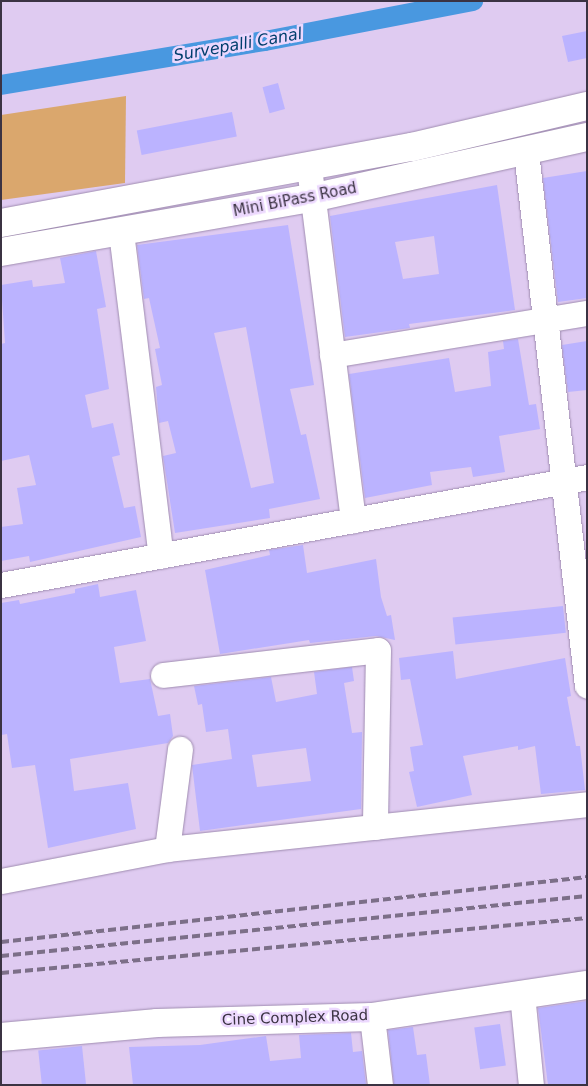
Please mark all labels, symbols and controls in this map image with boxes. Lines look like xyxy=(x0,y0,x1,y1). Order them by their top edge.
water label: Survepalli Canal xyxy=(172,24,304,66)
street label: Mini BiPass Road xyxy=(232,179,358,221)
street label: Cine Complex Road xyxy=(222,1006,368,1030)

